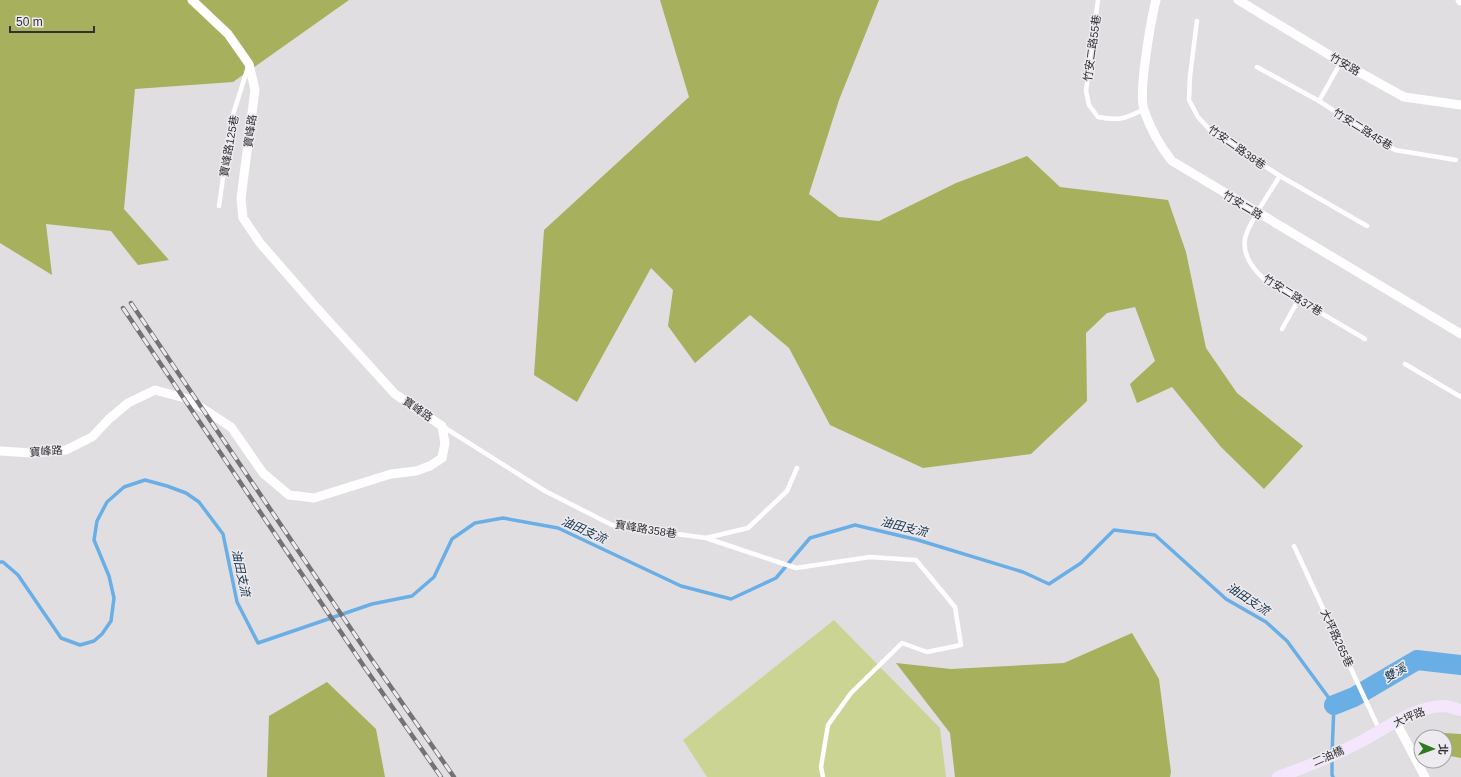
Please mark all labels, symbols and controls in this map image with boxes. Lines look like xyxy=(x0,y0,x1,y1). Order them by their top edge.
scale bar xyxy=(10,8,94,34)
street label: 竹安二路55巷 xyxy=(1081,14,1103,82)
text: 50 m xyxy=(16,15,43,29)
street label: 竹安路 xyxy=(1328,51,1362,77)
street label: 竹安二路45巷 xyxy=(1331,106,1395,152)
street label: 寶峰路125巷 xyxy=(218,114,240,178)
street label: 寶峰路 xyxy=(242,114,258,148)
street label: 竹安二路38巷 xyxy=(1206,123,1268,171)
street label: 竹安二路 xyxy=(1221,189,1265,221)
street label: 竹安二路37巷 xyxy=(1261,272,1325,318)
street label: 寶峰路 xyxy=(401,395,435,423)
street label: 寶峰路 xyxy=(29,444,63,458)
water label: 油田支流 xyxy=(559,514,611,547)
water label: 油田支流 xyxy=(879,514,931,540)
street label: 寶峰路358巷 xyxy=(614,518,678,540)
water label: 油田支流 xyxy=(229,548,253,600)
water label: 油田支流 xyxy=(1224,580,1274,619)
street label: 大坪路265巷 xyxy=(1318,607,1356,669)
water label: 雙溪 xyxy=(1381,660,1411,685)
street label: 大坪路 xyxy=(1391,705,1427,729)
north arrow xyxy=(1413,729,1453,769)
street label: 二油橋 xyxy=(1310,744,1346,768)
text: 北 xyxy=(1437,744,1449,755)

